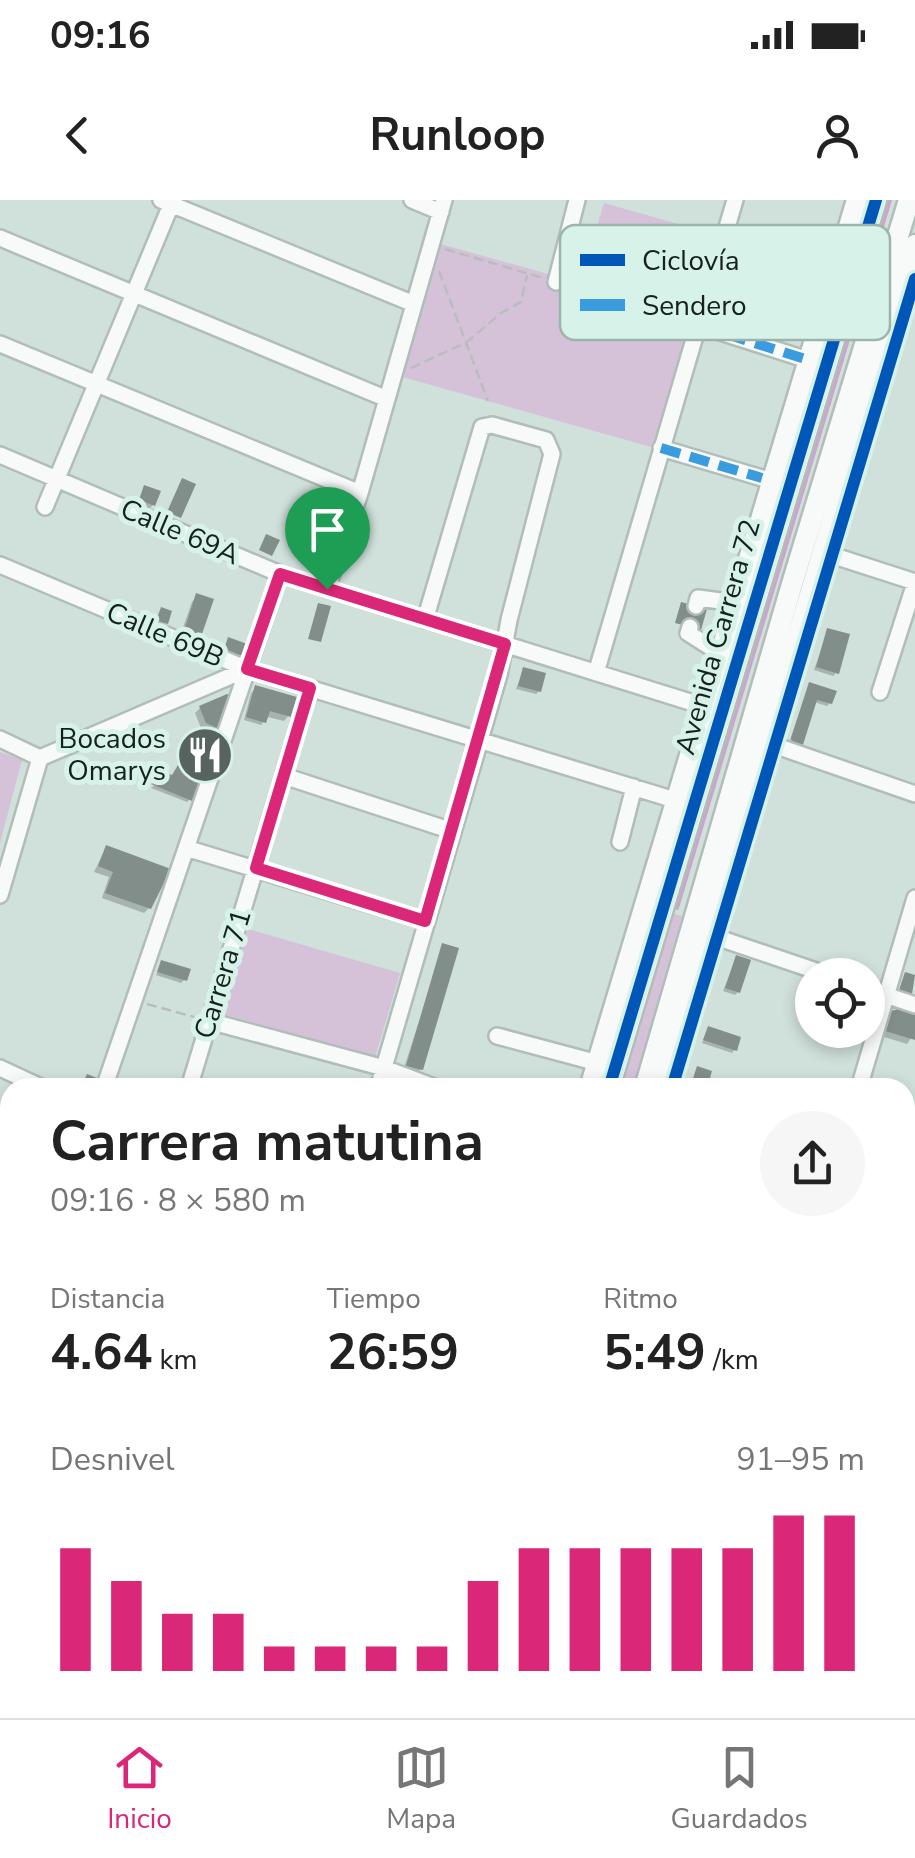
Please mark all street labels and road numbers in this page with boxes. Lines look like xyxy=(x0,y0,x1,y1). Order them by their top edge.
street label: Calle 69A xyxy=(115,490,245,574)
street label: Avenida Carrera 72 xyxy=(666,515,770,759)
street label: Calle 69B xyxy=(100,593,230,677)
street label: Carrera 71 xyxy=(185,905,261,1043)

